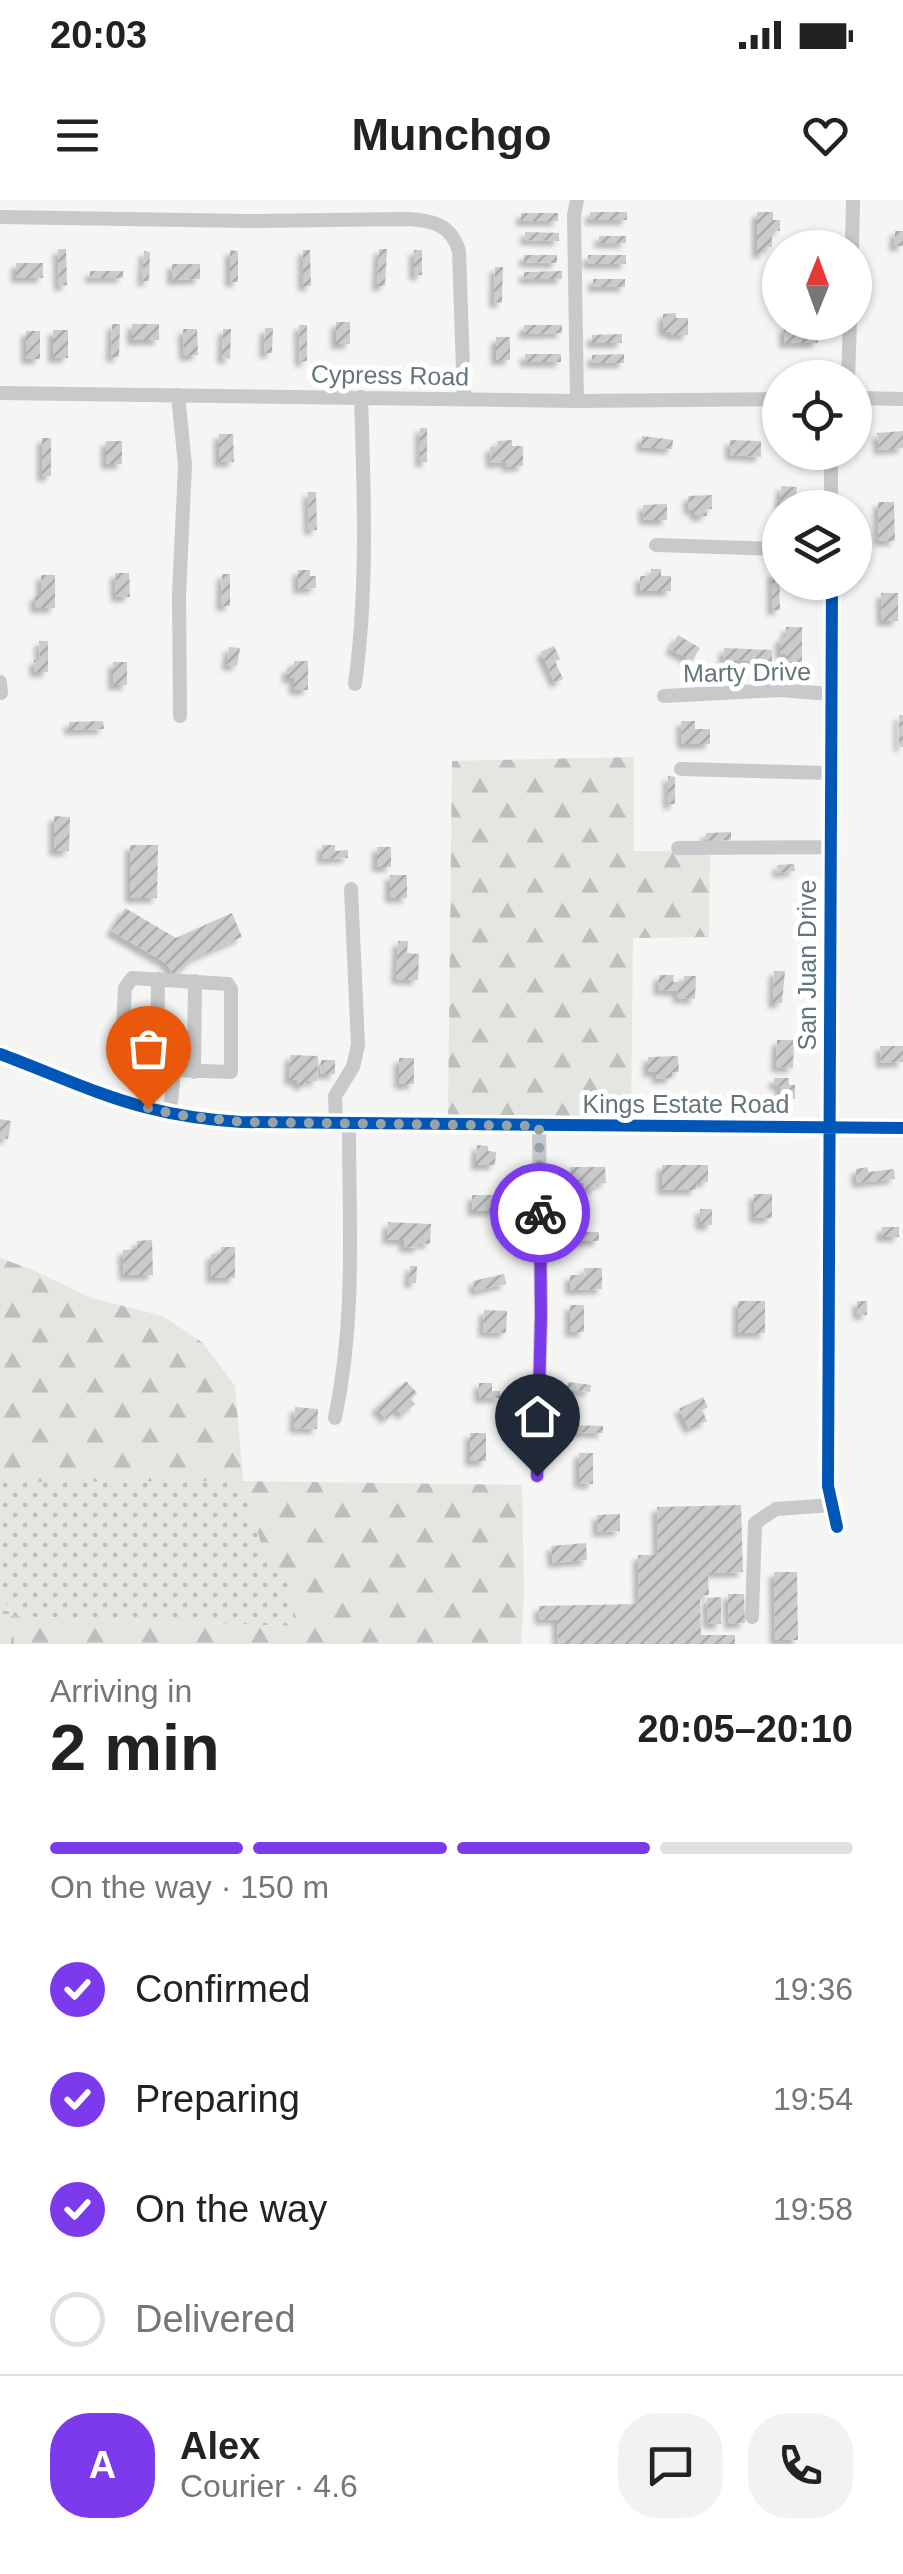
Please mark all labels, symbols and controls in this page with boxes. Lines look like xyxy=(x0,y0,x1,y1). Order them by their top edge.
text: 20:03 xyxy=(50,14,147,56)
icon: menu xyxy=(50,108,105,163)
icon: heart xyxy=(798,108,853,163)
text: Munchgo xyxy=(352,109,551,160)
north arrow xyxy=(762,230,872,340)
map controls xyxy=(762,230,872,600)
street label: Cypress Road xyxy=(311,360,469,390)
button: locate xyxy=(762,360,872,470)
button: layers xyxy=(762,490,872,600)
street label: Marty Drive xyxy=(683,657,811,687)
street label: San Juan Drive xyxy=(793,880,821,1050)
pin xyxy=(106,1006,191,1109)
icon: bag xyxy=(121,1021,176,1076)
street label: Kings Estate Road xyxy=(582,1090,790,1118)
courier xyxy=(490,1163,590,1263)
icon: bike xyxy=(513,1186,568,1241)
pin xyxy=(495,1374,580,1477)
icon: home xyxy=(510,1389,565,1444)
text: Arriving in xyxy=(50,1673,192,1709)
text: 20:05–20:10 xyxy=(637,1708,853,1750)
text: 2 min xyxy=(50,1711,220,1784)
text: On the way · 150 m xyxy=(50,1869,329,1905)
icon: check xyxy=(50,1962,105,2017)
text: Confirmed xyxy=(135,1968,310,2010)
text: 19:36 xyxy=(773,1971,853,2007)
icon: check xyxy=(50,2072,105,2127)
text: Preparing xyxy=(135,2078,300,2120)
text: 19:54 xyxy=(773,2081,853,2117)
icon: check xyxy=(50,2182,105,2237)
text: On the way xyxy=(135,2188,327,2230)
text: 19:58 xyxy=(773,2191,853,2227)
text: Delivered xyxy=(135,2298,296,2340)
button: chat xyxy=(618,2413,723,2518)
button: phone xyxy=(748,2413,853,2518)
text: Alex xyxy=(180,2425,260,2467)
text: A xyxy=(89,2444,116,2486)
text: Courier · 4.6 xyxy=(180,2468,358,2504)

